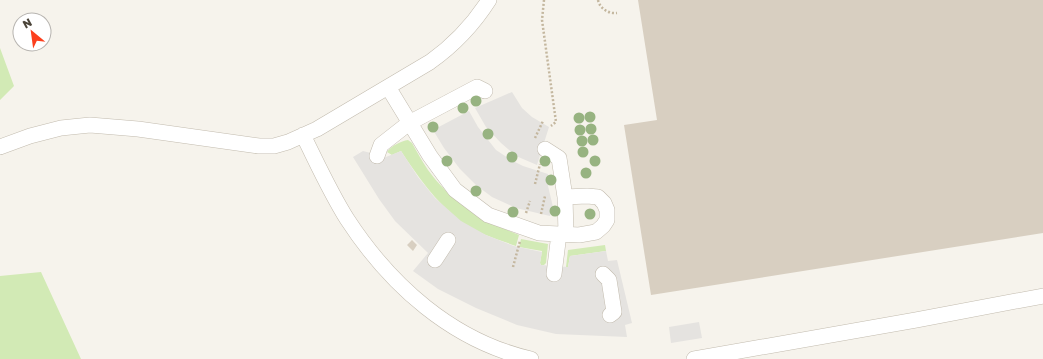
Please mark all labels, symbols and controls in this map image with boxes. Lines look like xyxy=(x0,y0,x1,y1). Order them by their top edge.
north arrow xyxy=(12,12,52,52)
text: N xyxy=(20,15,34,31)

